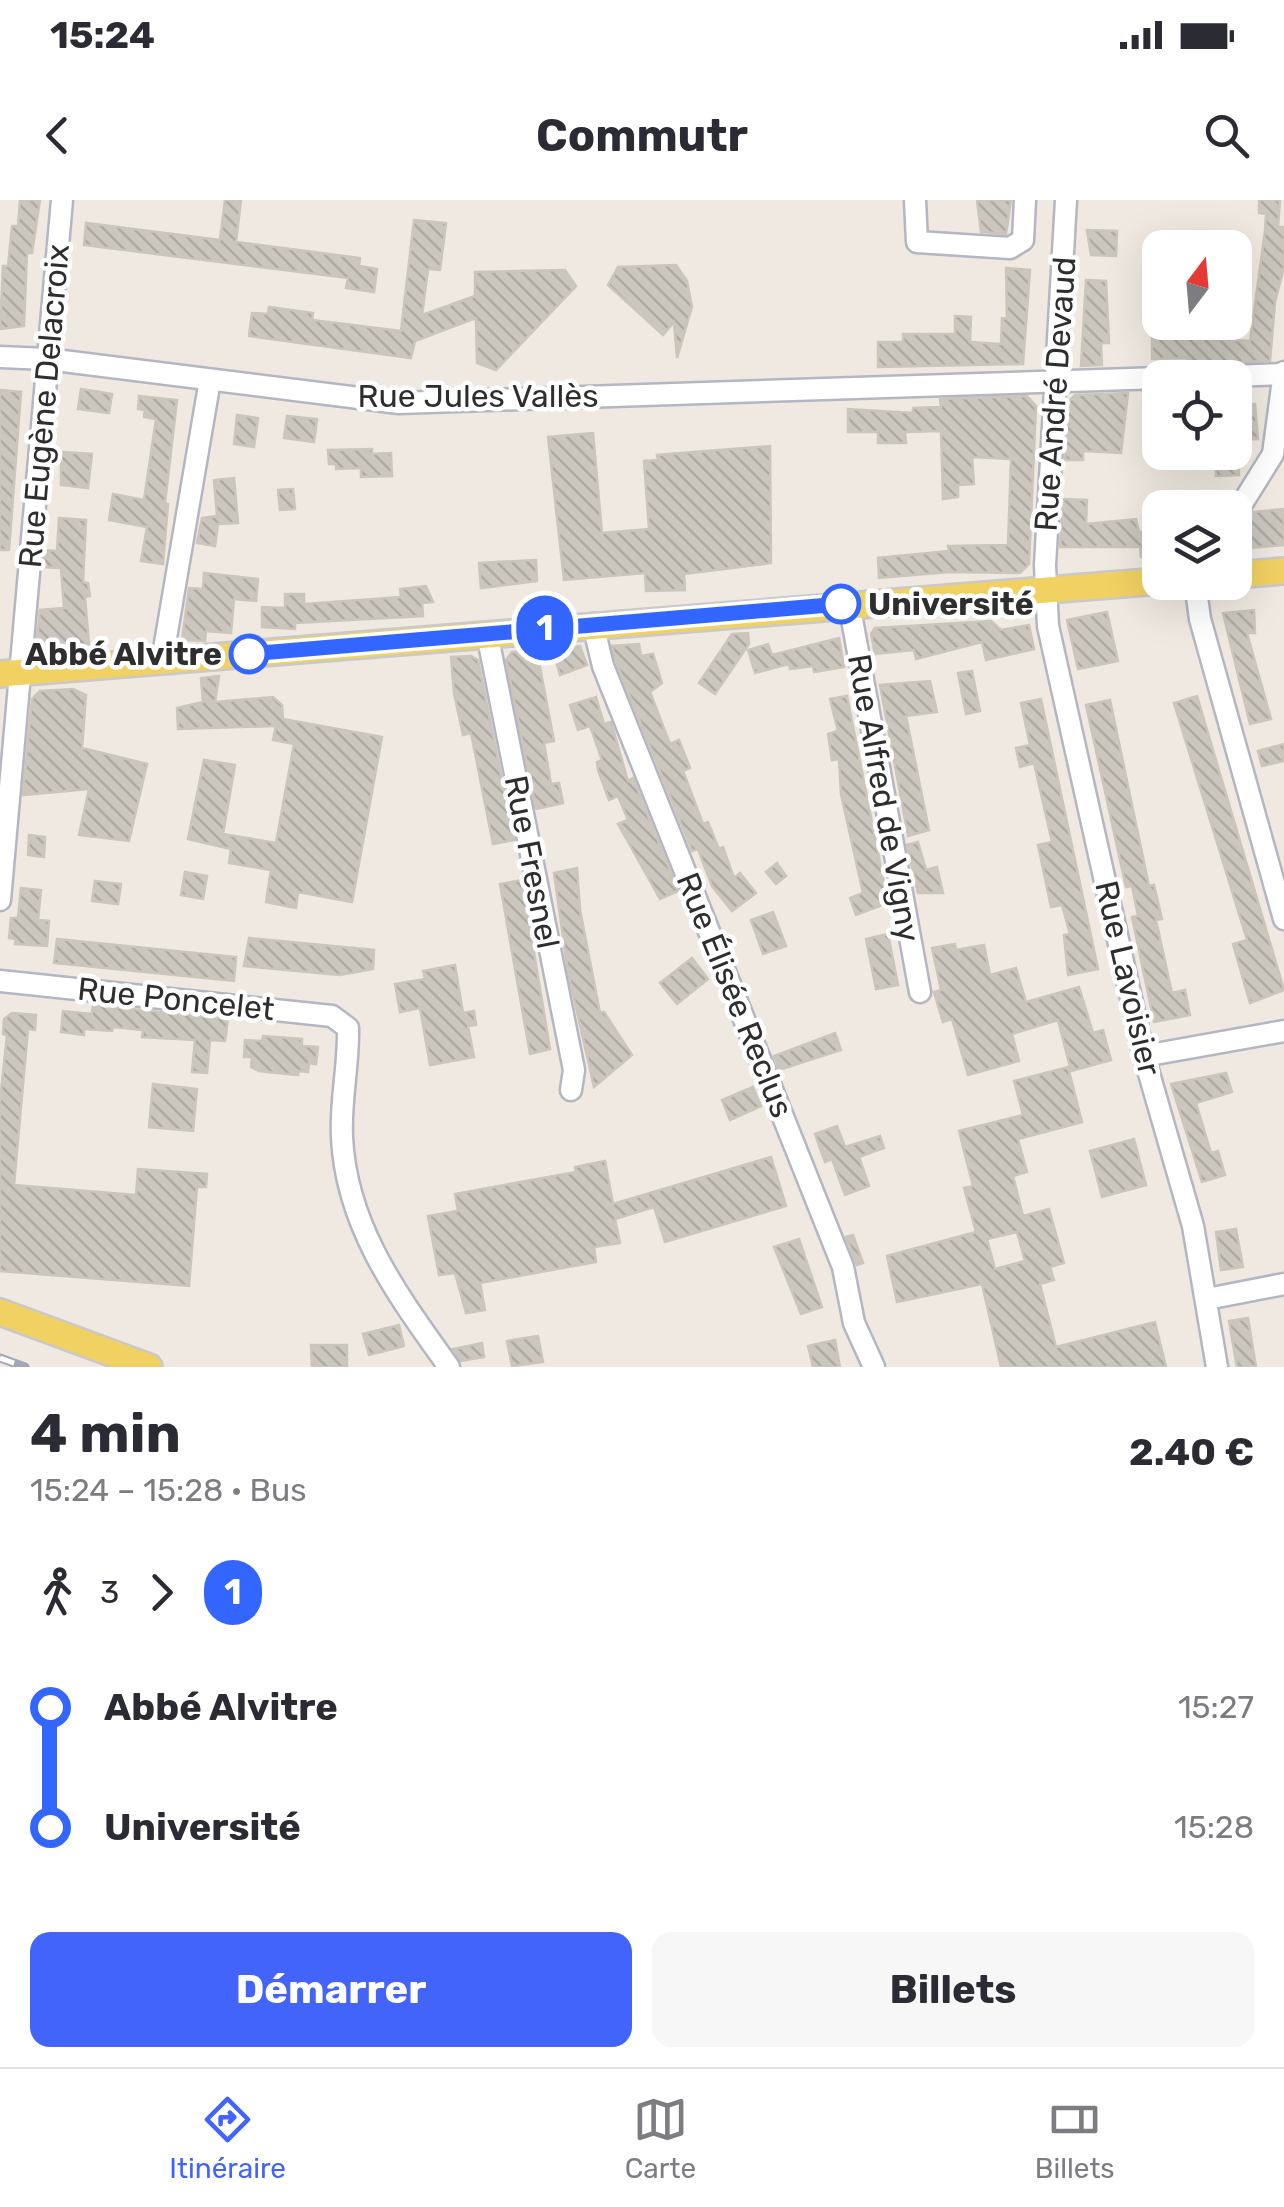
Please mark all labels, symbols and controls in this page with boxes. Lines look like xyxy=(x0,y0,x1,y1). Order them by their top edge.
text: 15:24 xyxy=(50,12,155,58)
icon: back xyxy=(30,108,85,163)
icon: search xyxy=(1199,108,1254,163)
text: Commutr xyxy=(536,109,748,162)
north arrow xyxy=(1142,230,1252,340)
map controls xyxy=(1142,230,1252,600)
street label: Rue Eugène Delacroix xyxy=(11,243,77,569)
street label: Rue André Devaud xyxy=(1026,255,1084,533)
button: locate xyxy=(1142,360,1252,470)
street label: Rue Jules Vallès xyxy=(357,377,599,415)
button: layers xyxy=(1142,490,1252,600)
marker: Université xyxy=(822,585,860,623)
place label: Université xyxy=(868,585,1034,623)
line badge: 1 xyxy=(512,596,578,660)
text: 1 xyxy=(536,607,554,649)
place label: Abbé Alvitre xyxy=(25,635,222,673)
marker: Abbé Alvitre xyxy=(230,635,268,673)
street label: Rue Alfred de Vigny xyxy=(840,651,928,945)
street label: Rue Fresnel xyxy=(497,772,567,952)
street label: Rue Élisée Reclus xyxy=(669,867,801,1123)
street label: Rue Lavoisier xyxy=(1087,877,1169,1079)
street label: Rue Poncelet xyxy=(76,970,276,1028)
text: 4 min xyxy=(30,1401,181,1466)
text: 2.40 € xyxy=(1129,1429,1254,1475)
text: 15:24 – 15:28 · Bus xyxy=(30,1471,307,1509)
icon: walk xyxy=(30,1565,85,1620)
icon: forward xyxy=(134,1565,189,1620)
text: 1 xyxy=(224,1571,242,1613)
text: 3 xyxy=(100,1573,119,1611)
text: Abbé Alvitre xyxy=(104,1684,338,1730)
text: 15:27 xyxy=(1178,1688,1254,1726)
text: Université xyxy=(104,1804,301,1850)
text: 15:28 xyxy=(1174,1808,1254,1846)
button: Démarrer xyxy=(30,1932,632,2047)
button: Billets xyxy=(652,1932,1254,2047)
tab: Itinéraire xyxy=(169,2092,286,2185)
tab: Carte xyxy=(625,2092,696,2185)
tab: Billets xyxy=(1035,2092,1115,2185)

